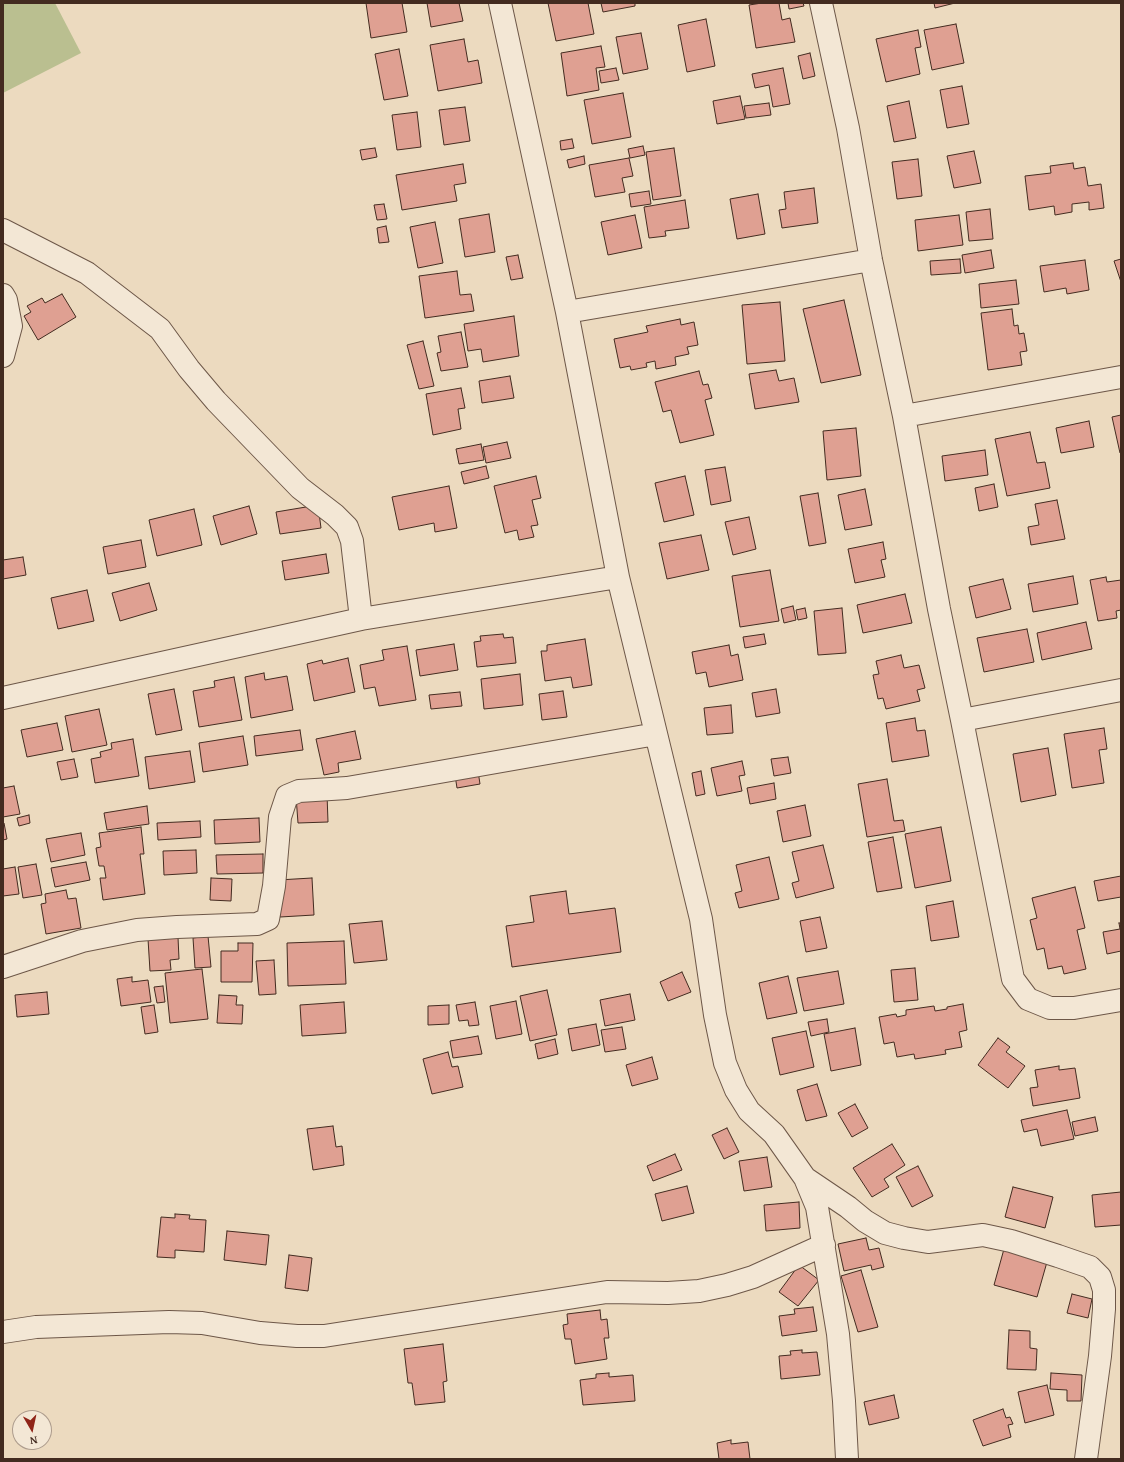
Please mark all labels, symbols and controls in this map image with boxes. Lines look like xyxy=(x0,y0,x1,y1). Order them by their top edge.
north arrow xyxy=(12,1410,52,1450)
text: N xyxy=(29,1432,39,1449)

